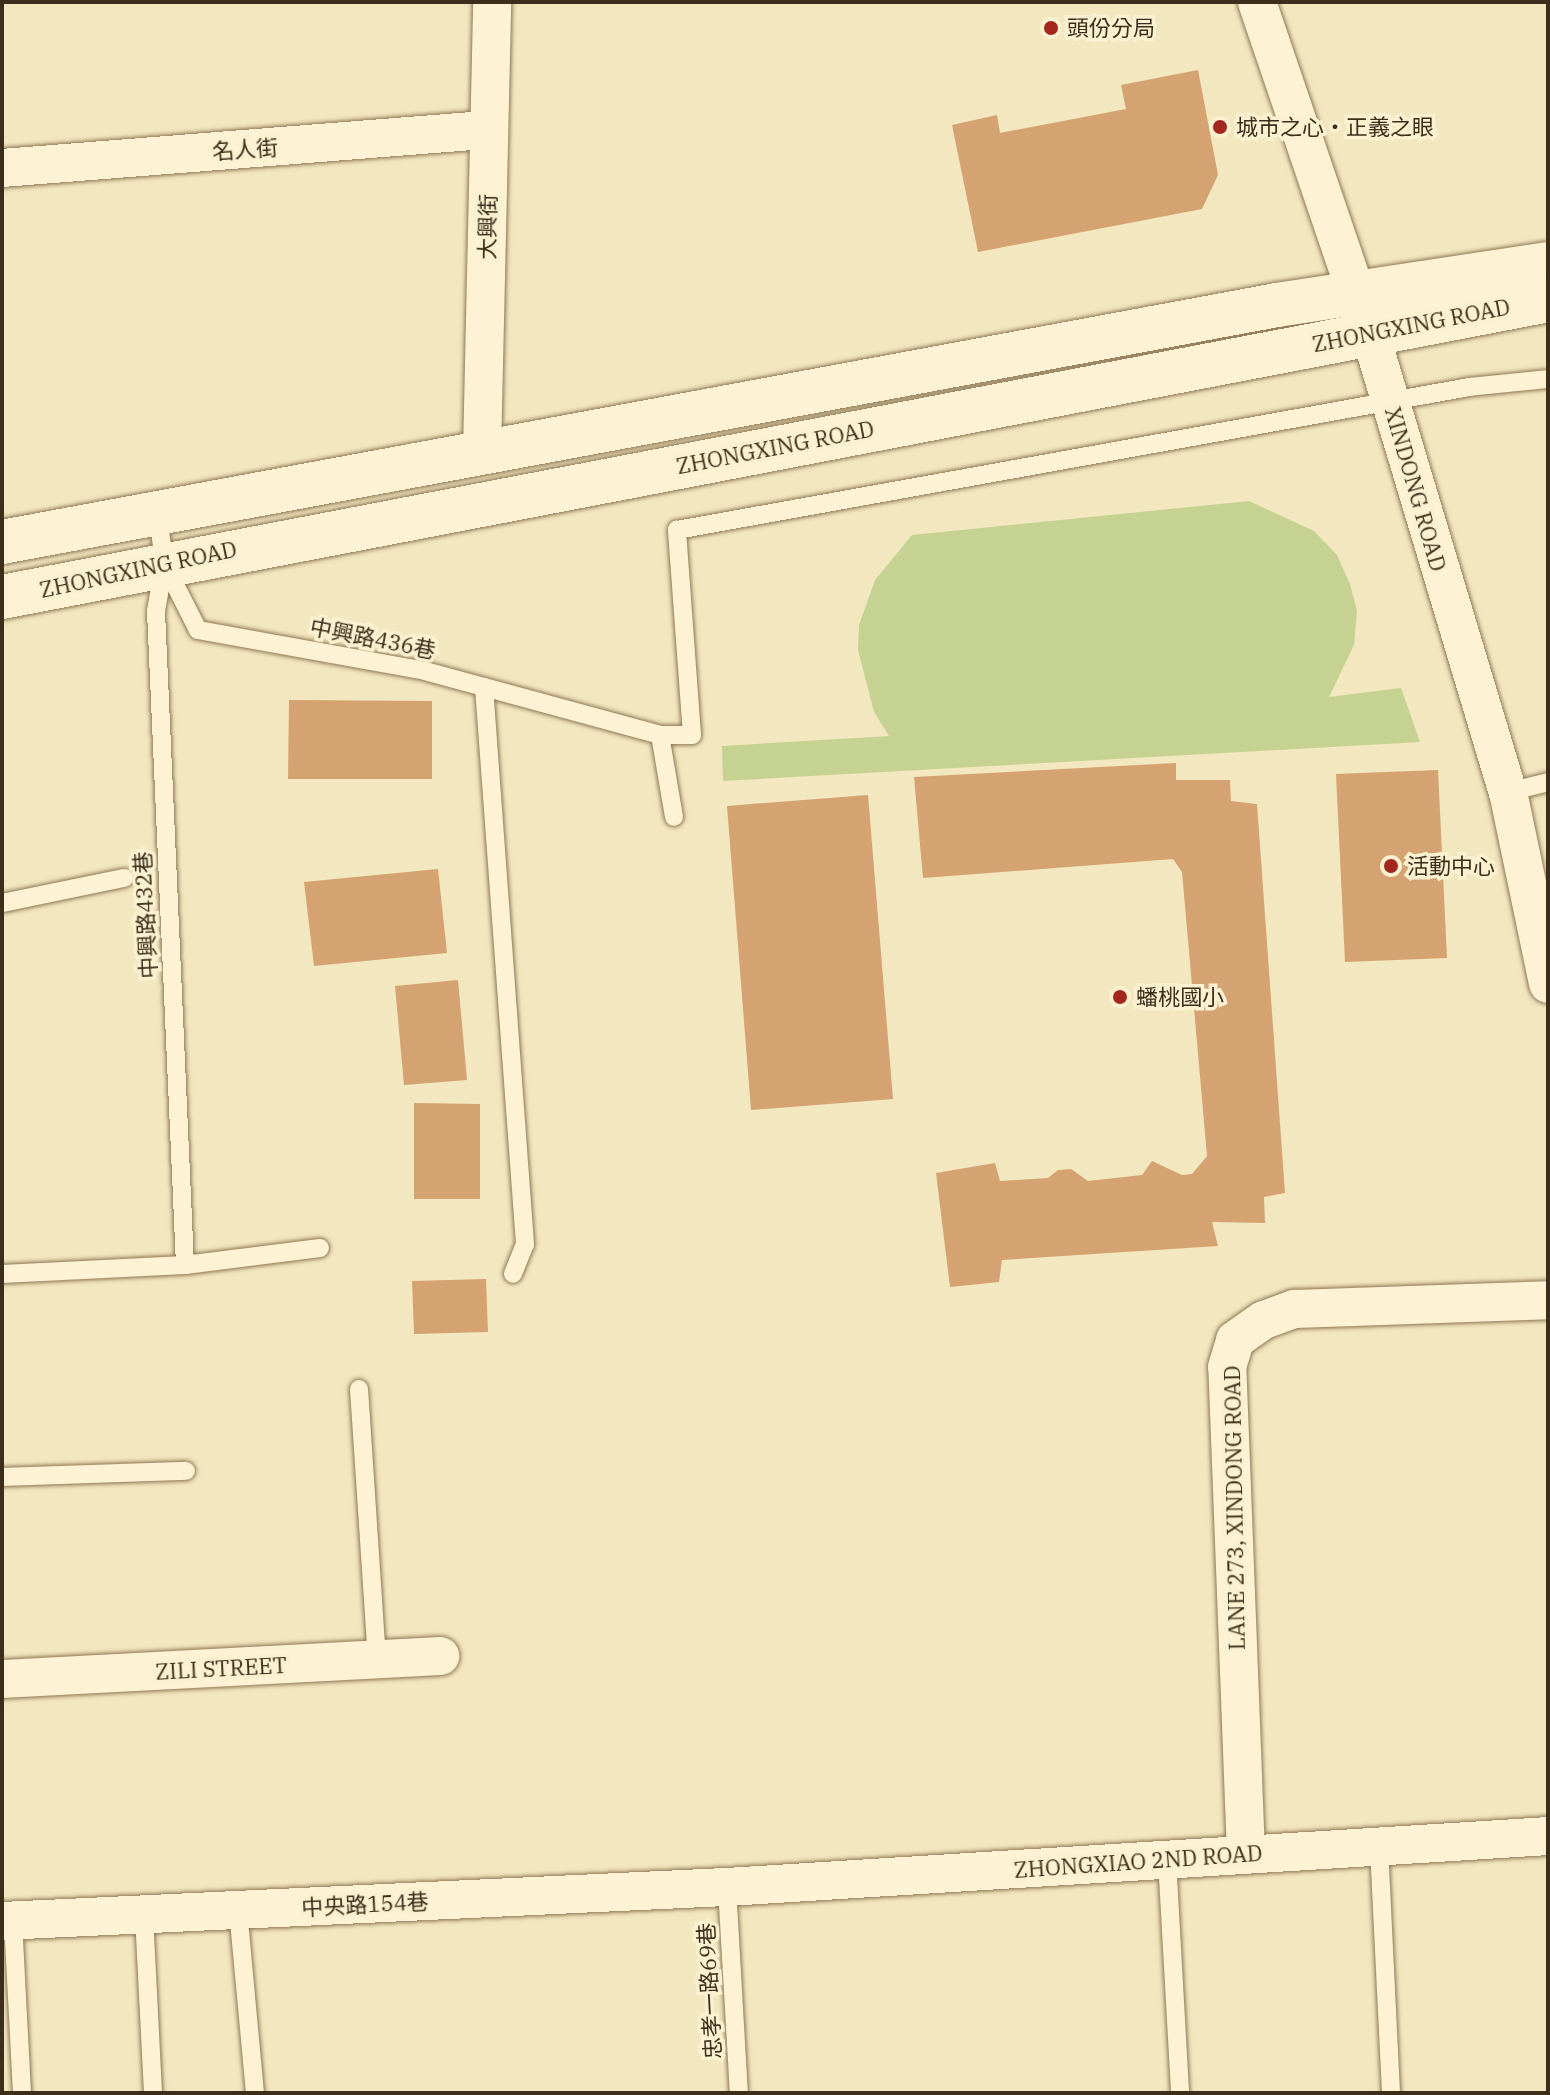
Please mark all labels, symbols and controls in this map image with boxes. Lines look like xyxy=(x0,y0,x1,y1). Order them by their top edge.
place label: 頭份分局 xyxy=(1067,15,1155,41)
marker: 頭份分局 xyxy=(1042,19,1060,37)
place label: 城市之心‧正義之眼 xyxy=(1236,114,1434,140)
marker: 城市之心‧正義之眼 xyxy=(1211,118,1229,136)
street label: 名人街 xyxy=(211,134,279,164)
street label: 大興街 xyxy=(473,194,501,260)
street label: ZHONGXING ROAD xyxy=(1310,293,1512,357)
street label: XINDONG ROAD xyxy=(1380,404,1452,574)
street label: ZHONGXING ROAD xyxy=(674,415,876,479)
street label: ZHONGXING ROAD xyxy=(37,535,239,603)
street label: 中興路436巷 xyxy=(308,613,438,663)
street label: 中興路432巷 xyxy=(128,851,162,979)
place label: 活動中心 xyxy=(1407,853,1495,879)
marker: 活動中心 xyxy=(1382,857,1400,875)
place label: 蟠桃國小 xyxy=(1136,984,1224,1010)
marker: 蟠桃國小 xyxy=(1111,988,1129,1006)
street label: LANE 273, XINDONG ROAD xyxy=(1218,1365,1250,1651)
street label: ZILI STREET xyxy=(155,1651,287,1685)
street label: ZHONGXIAO 2ND ROAD xyxy=(1013,1839,1263,1883)
street label: 中央路154巷 xyxy=(301,1887,429,1921)
street label: 忠孝一路69巷 xyxy=(692,1922,726,2060)

